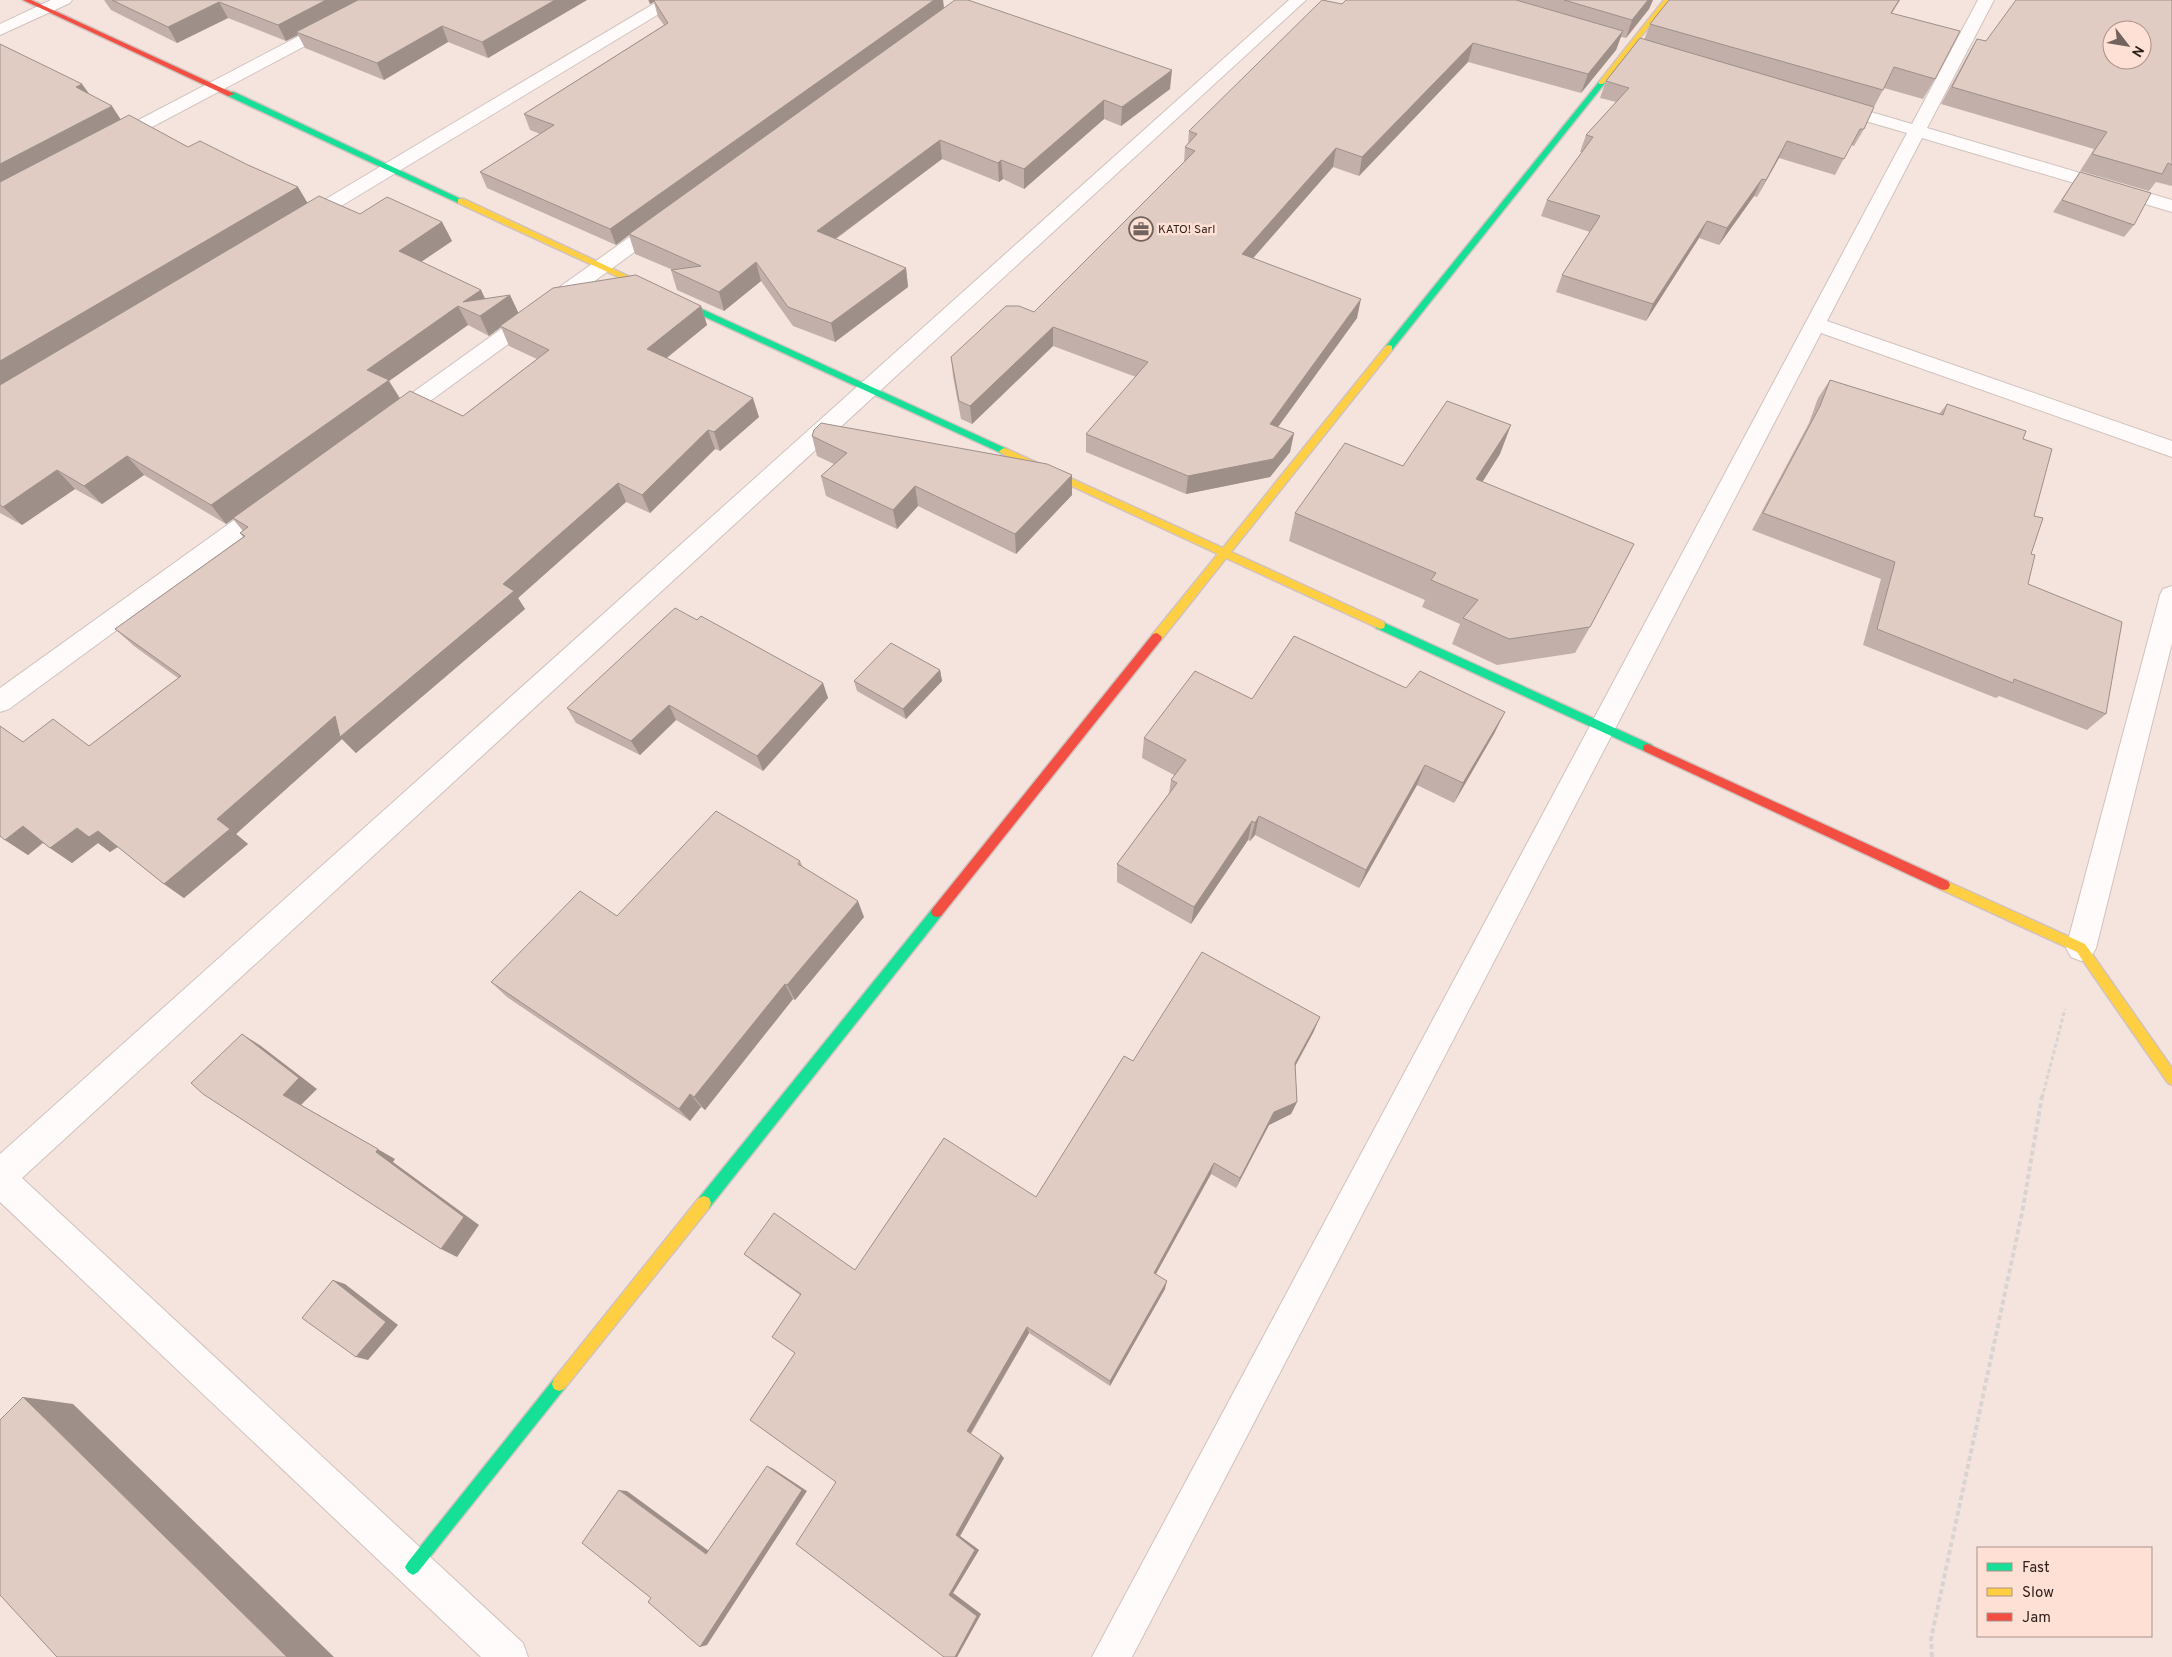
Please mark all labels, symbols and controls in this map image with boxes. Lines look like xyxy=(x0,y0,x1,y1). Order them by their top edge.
north arrow xyxy=(2102,20,2152,70)
text: N xyxy=(2127,42,2147,60)
office icon: KATO! Sarl xyxy=(1128,216,1154,242)
place label: KATO! Sarl xyxy=(1158,222,1215,238)
legend xyxy=(1977,1547,2152,1637)
text: Fast xyxy=(2022,1559,2050,1578)
text: Slow xyxy=(2022,1584,2054,1603)
text: Jam xyxy=(2022,1609,2051,1628)

